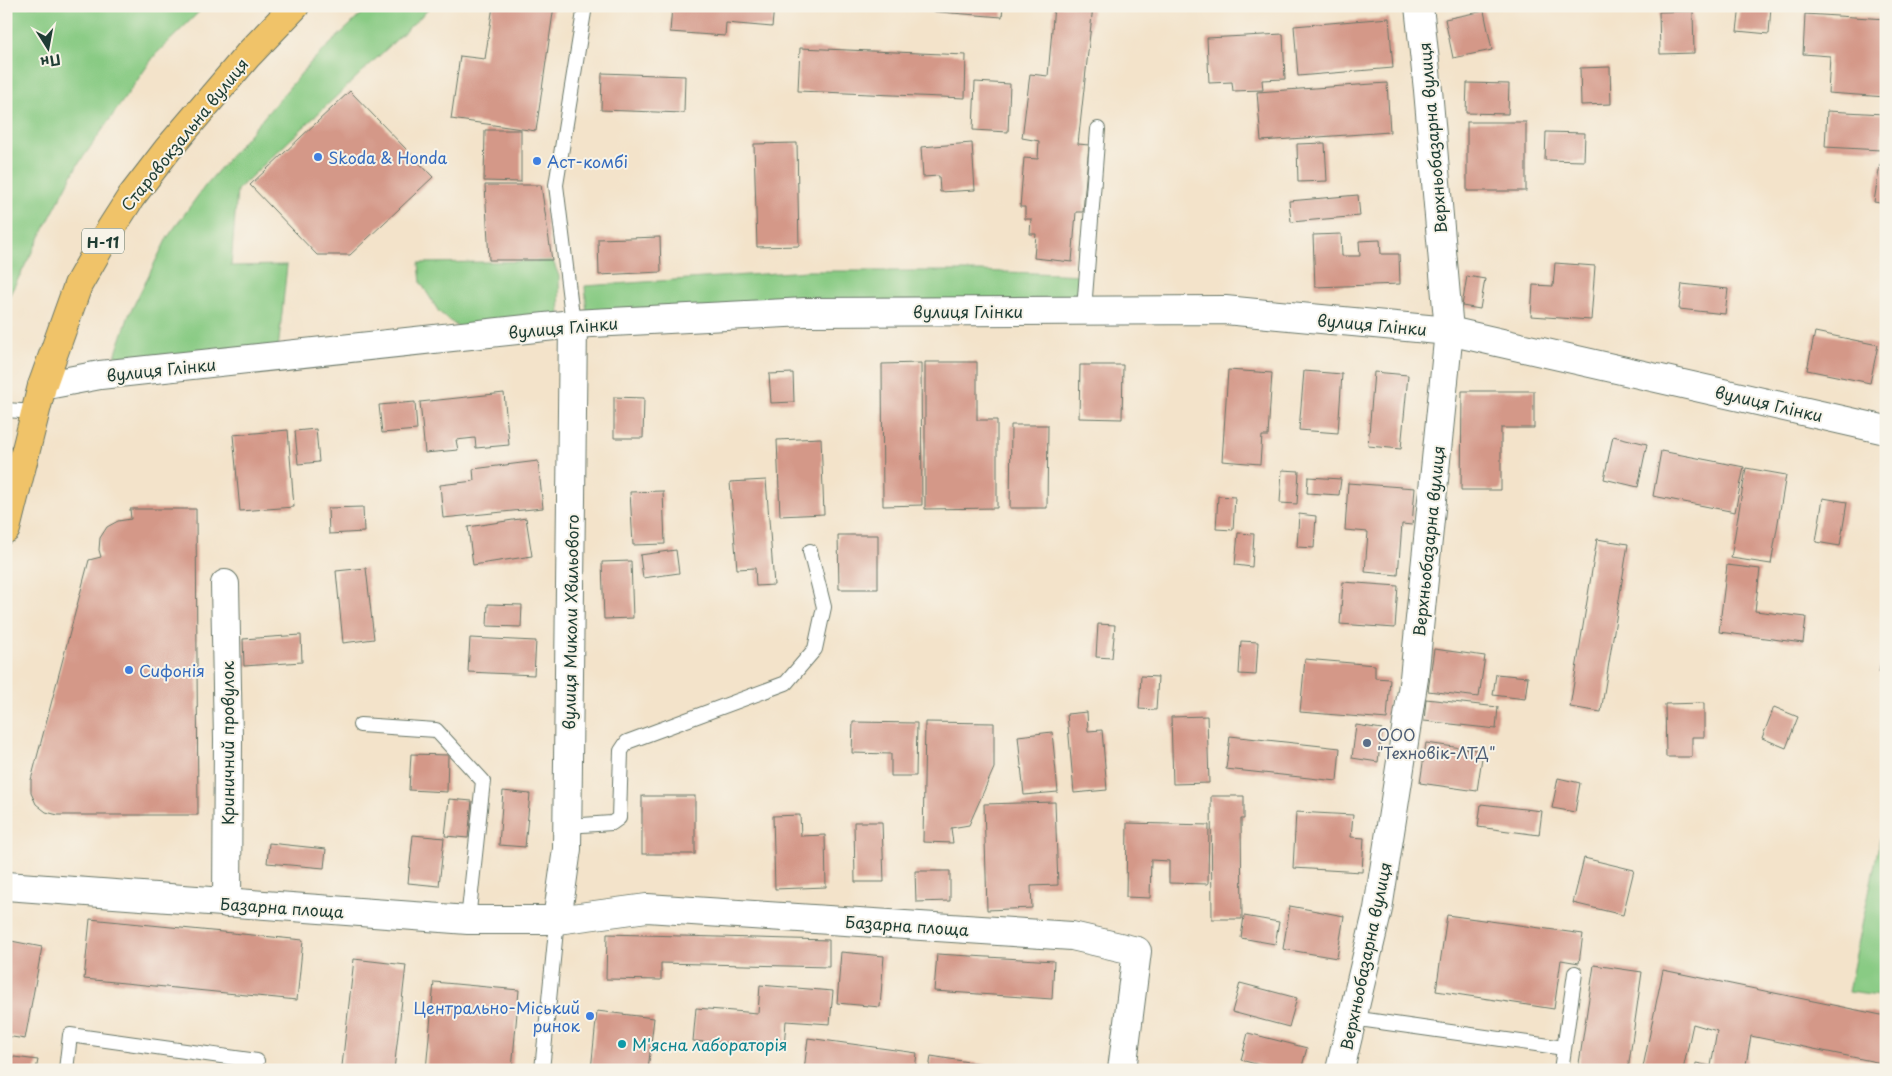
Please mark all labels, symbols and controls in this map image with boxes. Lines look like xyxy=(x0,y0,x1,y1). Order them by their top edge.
north arrow xyxy=(22,22,72,72)
street label: Верхньобазарна вулиця xyxy=(1412,41,1452,235)
text: Пн xyxy=(39,49,63,73)
street label: Старовокзальна вулиця xyxy=(115,52,253,216)
place label: Skoda & Honda xyxy=(328,145,447,169)
place label: Аст-комбі xyxy=(547,149,628,173)
marker: Skoda & Honda xyxy=(312,151,324,163)
marker: Аст-комбі xyxy=(531,155,543,167)
road number: Н-11 xyxy=(82,228,124,254)
street label: вулиця Глінки xyxy=(913,299,1023,323)
street label: вулиця Глінки xyxy=(1316,307,1428,341)
street label: вулиця Глінки xyxy=(507,310,619,344)
street label: вулиця Глінки xyxy=(105,351,217,387)
street label: вулиця Глінки xyxy=(1713,379,1825,427)
street label: Верхньобазарна вулиця xyxy=(1406,444,1450,638)
street label: вулиця Миколи Хвильового xyxy=(556,514,584,730)
place label: Сифонія xyxy=(139,658,205,682)
street label: Криничний провулок xyxy=(215,661,239,825)
marker: Сифонія xyxy=(123,664,135,676)
place label: ООО "Техновік-ЛТД" xyxy=(1377,722,1496,764)
marker: ООО "Техновік-ЛТД" xyxy=(1361,737,1373,749)
street label: Верхньобазарна вулиця xyxy=(1333,860,1397,1052)
street label: Базарна площа xyxy=(219,891,345,923)
street label: Базарна площа xyxy=(844,909,970,941)
place label: Центрально-Міський ринок xyxy=(414,995,580,1037)
marker: Центрально-Міський ринок xyxy=(584,1010,596,1022)
place label: М'ясна лабораторія xyxy=(632,1032,787,1056)
marker: М'ясна лабораторія xyxy=(616,1038,628,1050)

